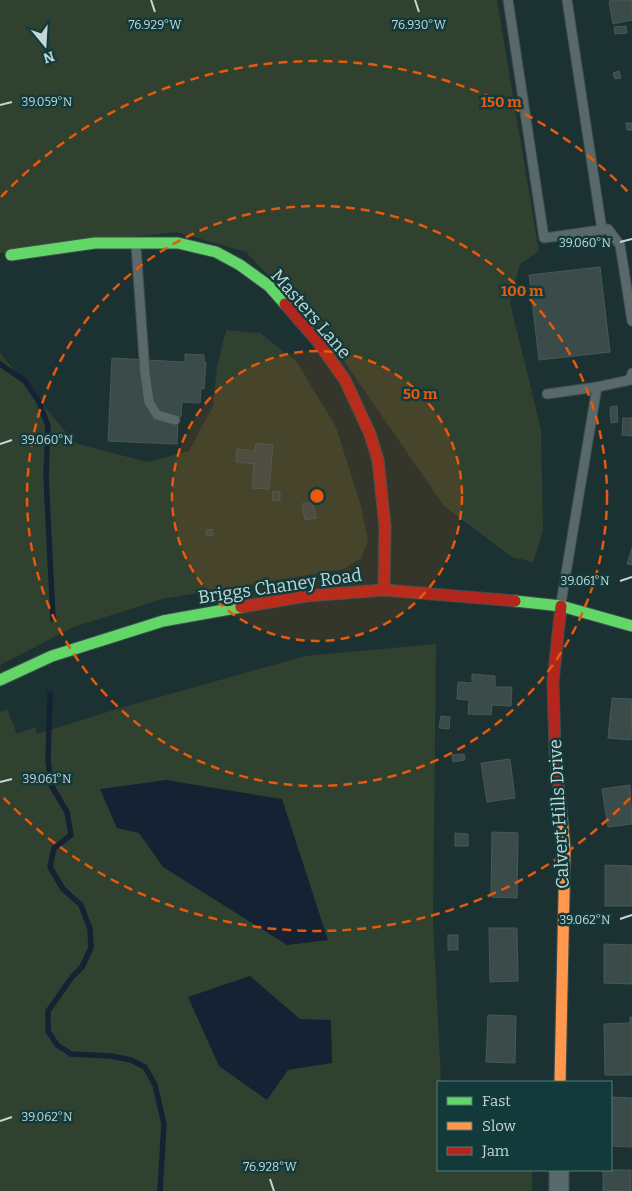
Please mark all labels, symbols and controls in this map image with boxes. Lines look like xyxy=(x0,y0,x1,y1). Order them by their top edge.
text: 76.929°W xyxy=(128,18,182,32)
text: 76.930°W xyxy=(392,18,447,32)
north arrow xyxy=(20,20,70,70)
text: N xyxy=(41,47,57,67)
text: 150 m xyxy=(480,93,522,111)
text: 39.059°N xyxy=(22,95,73,109)
text: 39.060°N xyxy=(559,236,612,250)
street label: Masters Lane xyxy=(266,265,356,363)
text: 100 m xyxy=(501,282,544,300)
text: 50 m xyxy=(403,385,438,403)
text: 39.060°N xyxy=(21,433,74,447)
centre of rings xyxy=(308,487,326,505)
street label: Briggs Chaney Road xyxy=(197,564,364,608)
text: 39.061°N xyxy=(561,574,610,588)
street label: Calvert Hills Drive xyxy=(544,739,574,889)
text: 39.061°N xyxy=(23,772,72,786)
text: 39.062°N xyxy=(559,913,611,927)
legend xyxy=(437,1081,612,1171)
text: Fast xyxy=(482,1092,511,1110)
text: 39.062°N xyxy=(21,1110,73,1124)
text: Slow xyxy=(482,1117,517,1135)
text: Jam xyxy=(481,1142,510,1160)
text: 76.928°W xyxy=(243,1160,298,1174)

